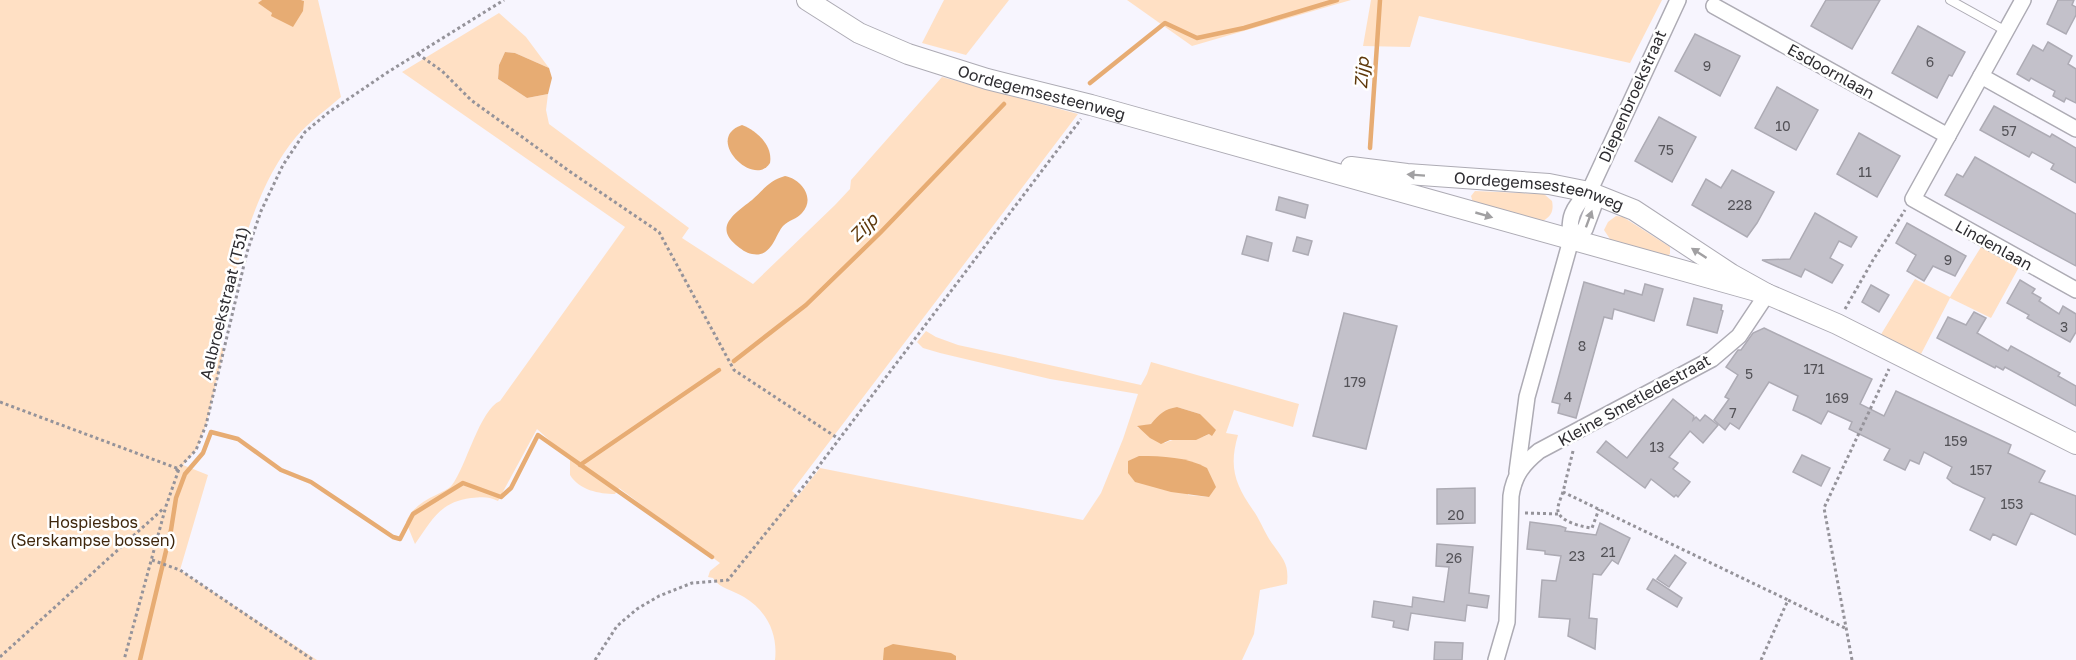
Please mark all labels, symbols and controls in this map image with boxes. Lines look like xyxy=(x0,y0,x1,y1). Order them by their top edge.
street label: Diepenbroekstraat xyxy=(1594,27,1670,165)
street label: Esdoornlaan xyxy=(1784,39,1878,103)
house number: 6 xyxy=(1926,53,1934,70)
water label: Zijp xyxy=(1349,55,1373,89)
house number: 9 xyxy=(1703,57,1711,74)
street label: Oordegemsesteenweg xyxy=(955,60,1128,124)
house number: 10 xyxy=(1775,117,1791,134)
house number: 57 xyxy=(2001,122,2017,139)
house number: 75 xyxy=(1658,141,1674,158)
house number: 11 xyxy=(1858,163,1872,180)
street label: Oordegemsesteenweg xyxy=(1453,167,1627,215)
one-way arrow xyxy=(1407,170,1426,180)
house number: 228 xyxy=(1728,196,1752,213)
water label: Zijp xyxy=(844,207,883,246)
one-way arrow xyxy=(1584,210,1594,228)
one-way arrow xyxy=(1475,211,1493,220)
street label: Lindenlaan xyxy=(1952,216,2036,274)
street label: Aalbroekstraat (T51) xyxy=(195,224,253,382)
one-way arrow xyxy=(1691,248,1707,259)
house number: 9 xyxy=(1944,251,1952,268)
house number: 3 xyxy=(2060,318,2068,335)
house number: 8 xyxy=(1578,337,1586,354)
street label: Kleine Smetledestraat xyxy=(1554,350,1714,450)
house number: 171 xyxy=(1804,360,1825,377)
house number: 5 xyxy=(1745,365,1753,382)
house number: 179 xyxy=(1344,373,1366,390)
house number: 4 xyxy=(1564,388,1572,405)
house number: 169 xyxy=(1825,389,1849,406)
house number: 7 xyxy=(1729,404,1737,421)
house number: 159 xyxy=(1944,432,1968,449)
house number: 13 xyxy=(1650,438,1664,455)
house number: 157 xyxy=(1970,461,1992,478)
house number: 153 xyxy=(2000,495,2024,512)
house number: 20 xyxy=(1448,506,1464,523)
park label: Hospiesbos (Serskampse bossen) xyxy=(10,512,176,550)
house number: 21 xyxy=(1601,543,1616,560)
house number: 23 xyxy=(1569,547,1585,564)
house number: 26 xyxy=(1446,549,1462,566)

